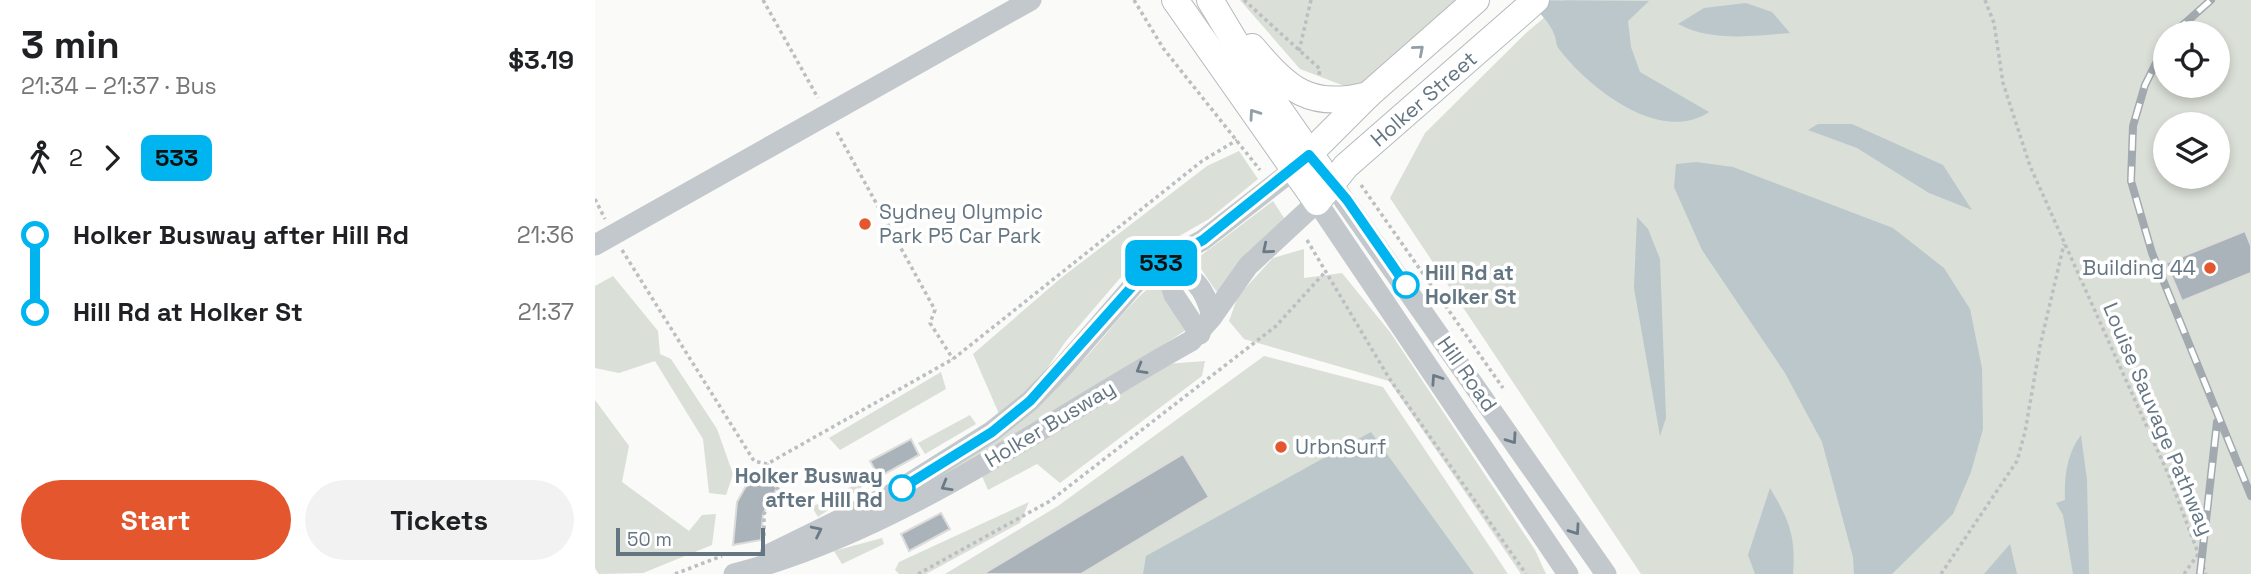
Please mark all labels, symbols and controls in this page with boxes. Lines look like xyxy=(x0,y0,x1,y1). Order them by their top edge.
text: 3 min xyxy=(21,21,120,69)
map controls xyxy=(2153,21,2230,189)
button: locate xyxy=(2153,21,2230,98)
text: $3.19 xyxy=(508,43,574,77)
street label: Holker Street xyxy=(1365,45,1483,152)
one-way arrow xyxy=(1411,46,1424,58)
text: 21:34 – 21:37 · Bus xyxy=(21,71,217,101)
one-way arrow xyxy=(1250,109,1262,122)
button: layers xyxy=(2153,112,2230,189)
icon: walk xyxy=(21,139,59,177)
icon: forward xyxy=(93,139,131,177)
text: 533 xyxy=(155,142,198,173)
text: 2 xyxy=(69,143,83,173)
place label: Sydney Olympic Park P5 Car Park xyxy=(879,198,1043,249)
marker: Sydney Olympic Park P5 Car Park xyxy=(857,216,873,232)
text: Holker Busway after Hill Rd xyxy=(73,218,409,252)
text: 21:36 xyxy=(517,220,574,250)
line badge: 533 xyxy=(1121,240,1201,286)
one-way arrow xyxy=(1262,240,1274,253)
text: 533 xyxy=(1139,247,1183,278)
place label: Building 44 xyxy=(2082,254,2196,281)
place label: Hill Rd at Holker St xyxy=(1425,259,1517,310)
marker: Building 44 xyxy=(2202,260,2218,276)
marker: Hill Rd at Holker St xyxy=(1393,272,1419,298)
text: Hill Rd at Holker St xyxy=(73,295,303,329)
text: 21:37 xyxy=(518,297,574,327)
street label: Louise Sauvage Pathway xyxy=(2097,298,2220,539)
street label: Hill Road xyxy=(1432,331,1503,417)
one-way arrow xyxy=(1136,361,1149,374)
street label: Holker Busway xyxy=(980,374,1120,473)
one-way arrow xyxy=(1432,374,1445,387)
one-way arrow xyxy=(1504,431,1516,444)
place label: UrbnSurf xyxy=(1295,433,1386,460)
marker: UrbnSurf xyxy=(1273,439,1289,455)
place label: Holker Busway after Hill Rd xyxy=(735,462,883,513)
marker: Holker Busway after Hill Rd xyxy=(889,475,915,501)
one-way arrow xyxy=(941,478,954,491)
button: Start xyxy=(21,480,291,560)
button: Tickets xyxy=(305,480,574,560)
one-way arrow xyxy=(1567,522,1579,535)
scale bar xyxy=(616,525,765,557)
one-way arrow xyxy=(810,525,822,539)
text: 50 m xyxy=(627,527,672,552)

